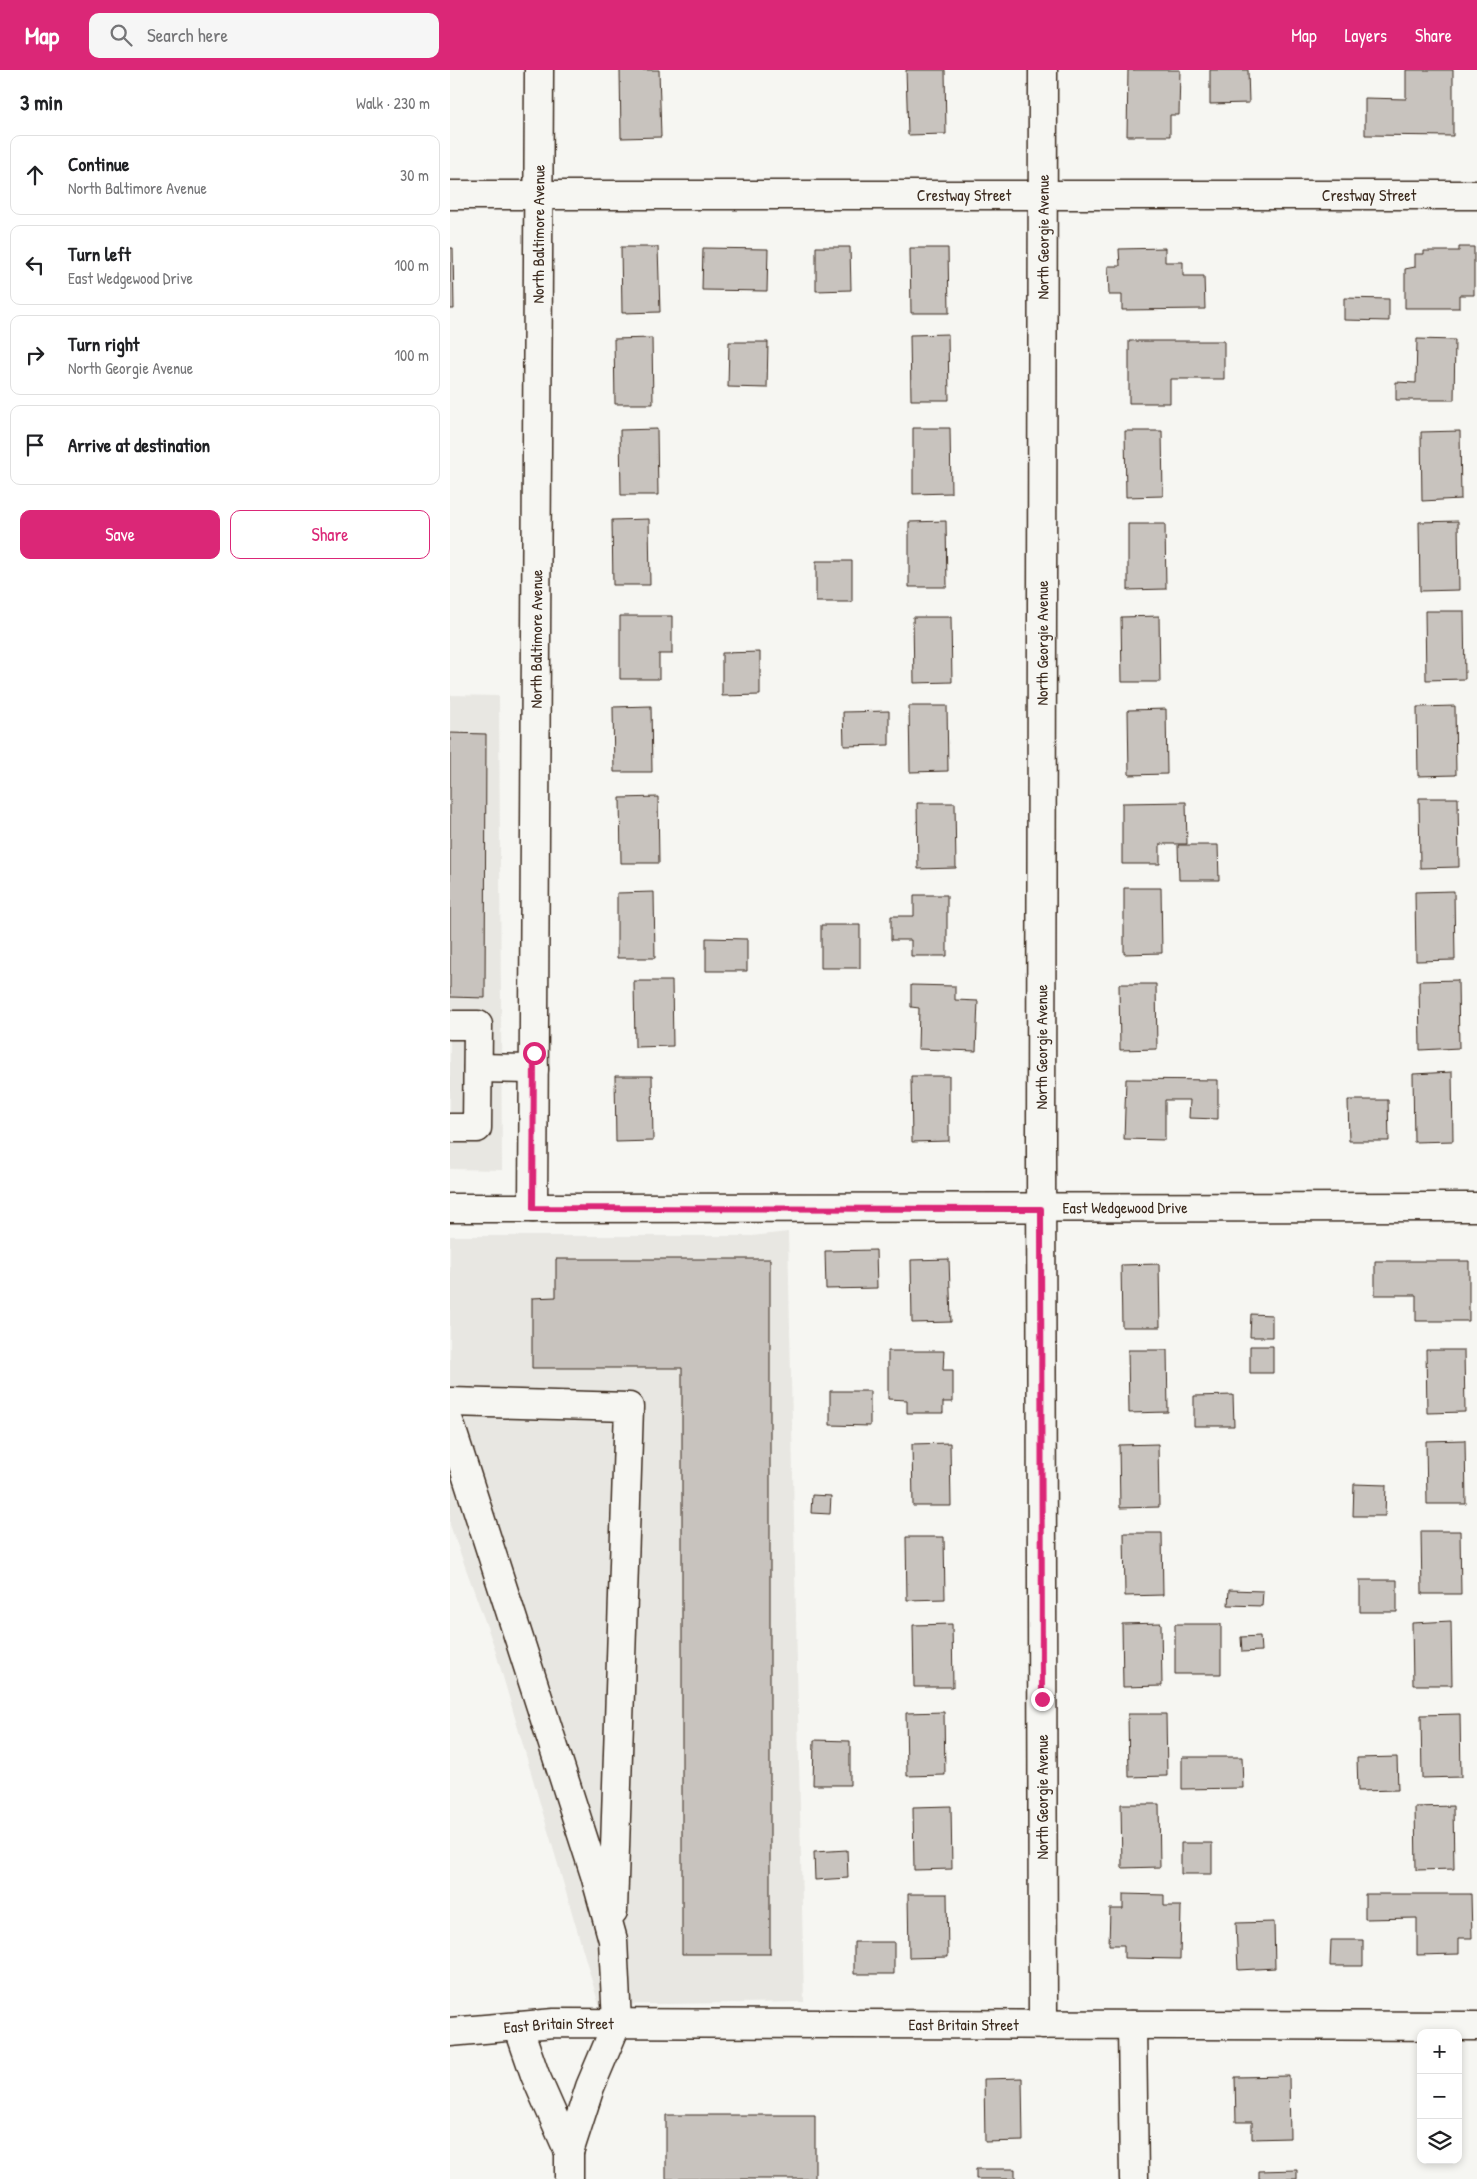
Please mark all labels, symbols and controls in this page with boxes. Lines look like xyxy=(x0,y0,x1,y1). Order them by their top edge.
search box xyxy=(89,13,439,58)
text: Map xyxy=(25,19,59,51)
icon: search xyxy=(107,21,135,49)
text: Search here xyxy=(147,22,228,48)
text: Map xyxy=(1291,23,1317,48)
text: Layers xyxy=(1345,23,1387,48)
text: Share xyxy=(1415,23,1452,48)
text: 3 min xyxy=(20,88,63,117)
text: Walk · 230 m xyxy=(356,92,430,114)
text: Continue xyxy=(68,151,129,177)
icon: ahead xyxy=(21,161,49,189)
text: 30 m xyxy=(400,164,429,186)
street label: North Baltimore Avenue xyxy=(527,164,550,304)
street label: North Georgie Avenue xyxy=(1032,174,1054,300)
text: North Baltimore Avenue xyxy=(68,177,207,199)
street label: Crestway Street xyxy=(917,184,1012,206)
street label: Crestway Street xyxy=(1322,184,1417,206)
text: Turn left xyxy=(68,241,131,267)
icon: left xyxy=(21,251,49,279)
text: 100 m xyxy=(394,254,429,276)
text: East Wedgewood Drive xyxy=(68,267,193,289)
text: Turn right xyxy=(68,331,139,357)
icon: right xyxy=(21,341,49,369)
text: 100 m xyxy=(394,344,429,366)
text: North Georgie Avenue xyxy=(68,357,193,379)
icon: arrive xyxy=(21,431,49,459)
text: Arrive at destination xyxy=(68,432,210,458)
button: Save xyxy=(20,510,220,559)
button: Share xyxy=(230,510,430,559)
street label: North Baltimore Avenue xyxy=(525,569,547,709)
street label: North Georgie Avenue xyxy=(1031,580,1053,706)
street label: North Georgie Avenue xyxy=(1030,984,1052,1110)
route start xyxy=(523,1042,546,1065)
street label: East Wedgewood Drive xyxy=(1062,1196,1188,1218)
route end xyxy=(1031,1688,1054,1711)
street label: North Georgie Avenue xyxy=(1031,1734,1053,1860)
street label: East Britain Street xyxy=(503,2012,614,2038)
street label: East Britain Street xyxy=(908,2013,1019,2036)
map controls xyxy=(1417,2029,1462,2164)
button: + xyxy=(1417,2029,1462,2074)
button: − xyxy=(1417,2074,1462,2119)
button: layers xyxy=(1417,2119,1462,2164)

